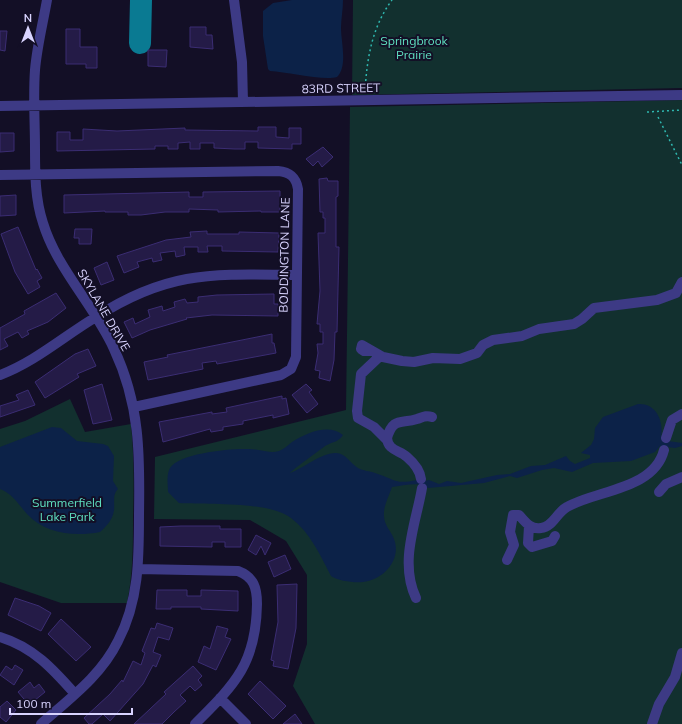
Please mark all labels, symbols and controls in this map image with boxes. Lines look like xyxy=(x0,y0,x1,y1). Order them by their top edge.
north arrow xyxy=(8,8,48,48)
text: N xyxy=(24,11,32,25)
park label: Springbrook Prairie xyxy=(380,33,449,62)
street label: 83RD STREET xyxy=(301,80,381,96)
street label: BODDINGTON LANE xyxy=(275,197,293,313)
street label: SKYLANE DRIVE xyxy=(74,266,134,354)
park label: Summerfield Lake Park xyxy=(32,495,102,524)
scale bar xyxy=(10,690,132,716)
text: 100 m xyxy=(16,696,51,711)

